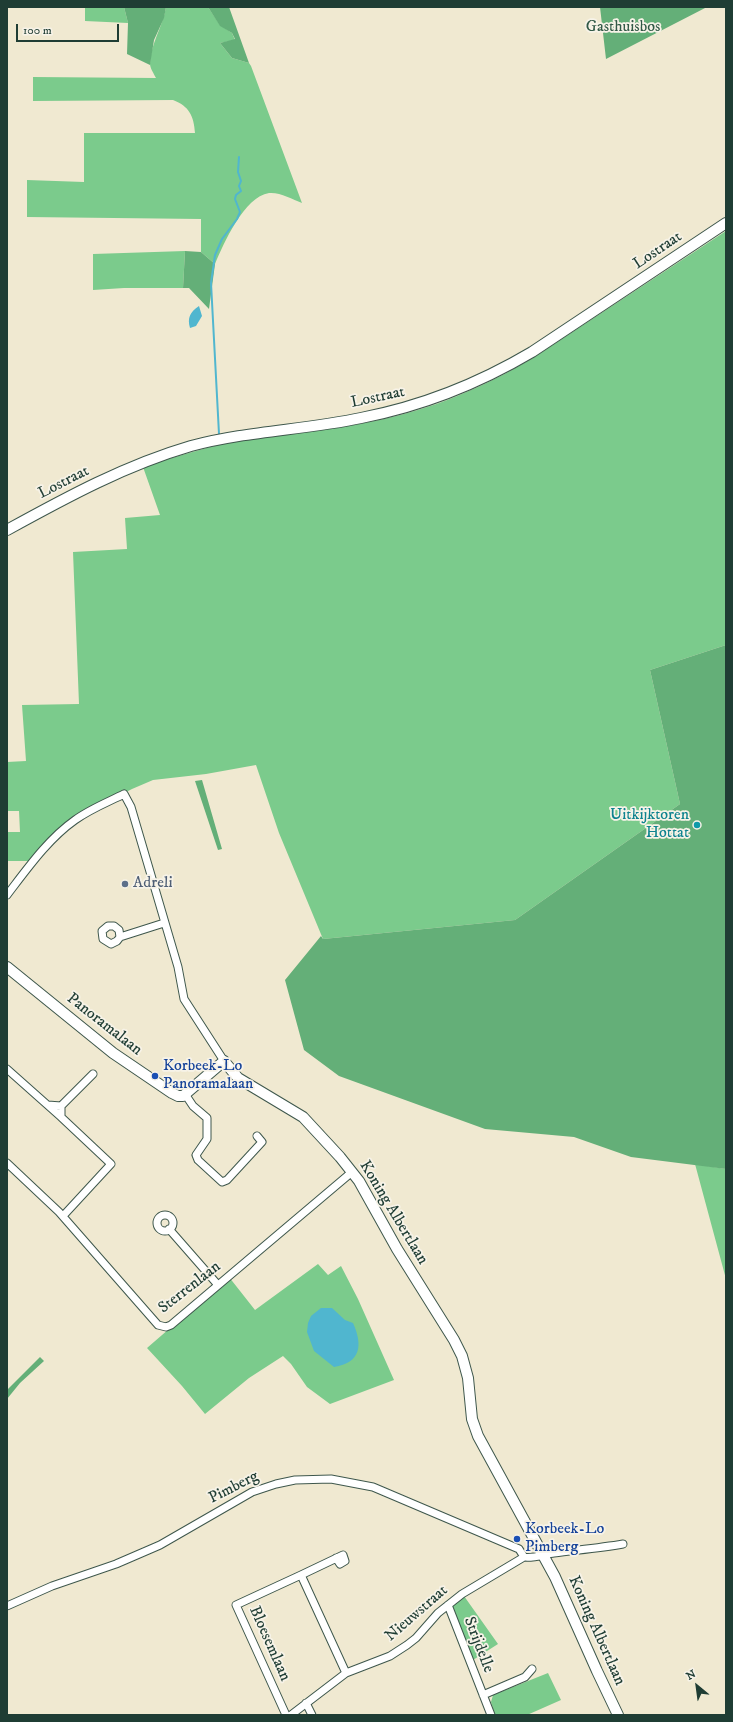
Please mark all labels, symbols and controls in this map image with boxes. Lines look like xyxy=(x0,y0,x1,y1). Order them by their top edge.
scale bar xyxy=(18,16,121,42)
park label: Gasthuisbos xyxy=(586,18,660,38)
text: 100 m xyxy=(23,23,52,38)
street label: Lostraat xyxy=(630,228,686,274)
street label: Lostraat xyxy=(349,383,407,413)
street label: Lostraat xyxy=(35,462,93,504)
place label: Uitkijktoren Hottat xyxy=(610,806,689,844)
marker: Uitkijktoren Hottat xyxy=(692,820,702,830)
place label: Adreli xyxy=(133,874,173,894)
marker: Adreli xyxy=(120,879,130,889)
street label: Panoramalaan xyxy=(62,990,146,1060)
place label: Korbeek-Lo Panoramalaan xyxy=(163,1057,253,1095)
marker: Korbeek-Lo Panoramalaan xyxy=(150,1071,160,1081)
street label: Koning Albertlaan xyxy=(354,1158,432,1268)
street label: Sterrenlaan xyxy=(155,1258,225,1318)
street label: Pimberg xyxy=(206,1467,262,1509)
place label: Korbeek-Lo Pimberg xyxy=(525,1520,604,1558)
marker: Korbeek-Lo Pimberg xyxy=(512,1534,522,1544)
street label: Koning Albertlaan xyxy=(563,1573,629,1689)
street label: Nieuwstraat xyxy=(382,1582,452,1646)
street label: Bloesemlaan xyxy=(244,1604,294,1684)
street label: Strijdelle xyxy=(459,1614,497,1676)
north arrow xyxy=(677,1666,717,1706)
text: N xyxy=(684,1667,699,1684)

